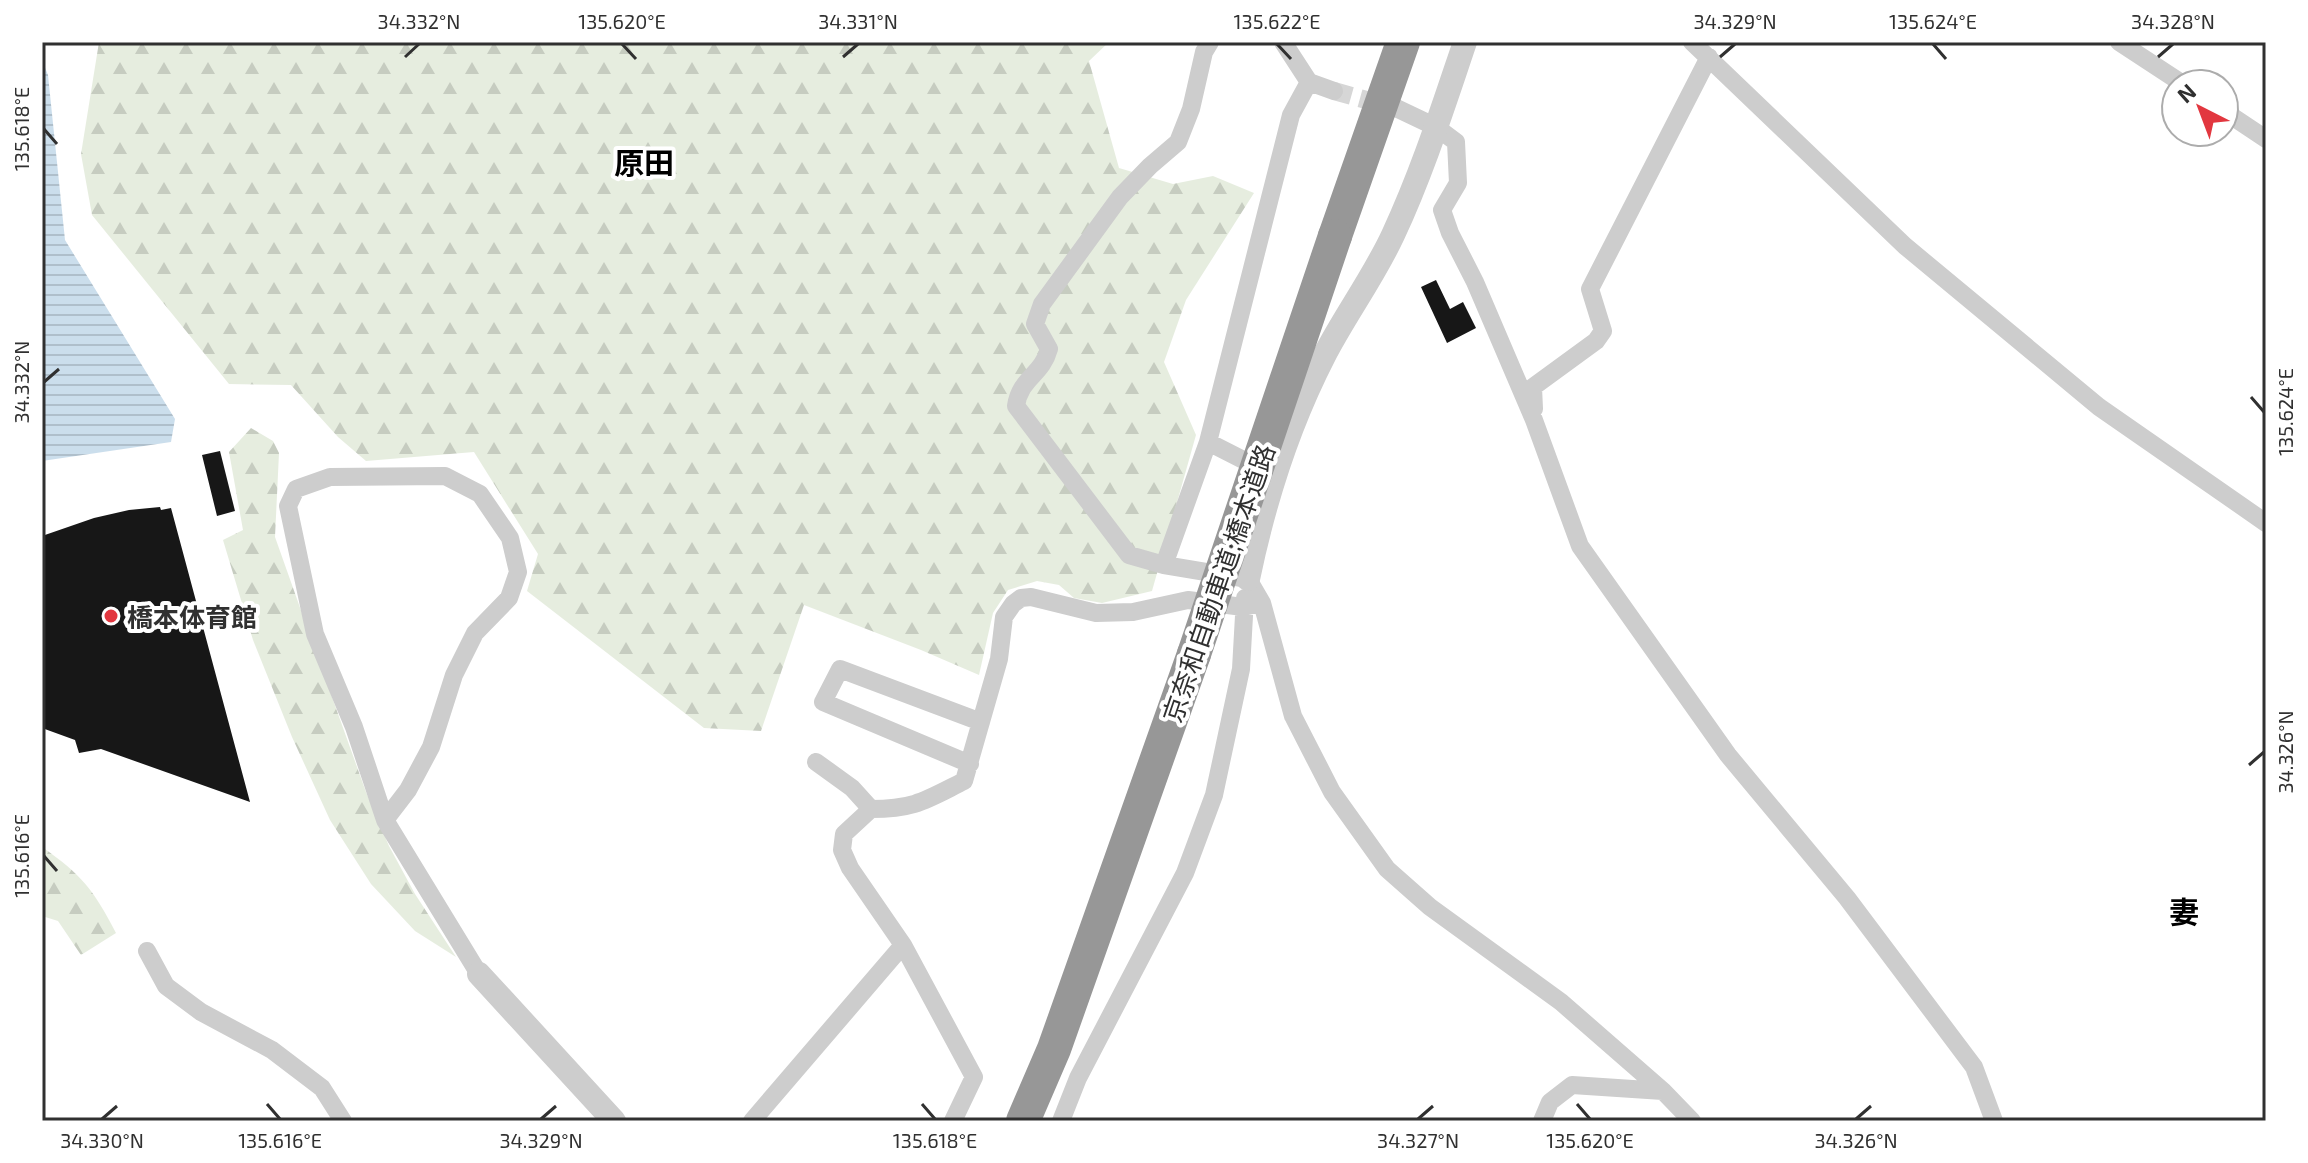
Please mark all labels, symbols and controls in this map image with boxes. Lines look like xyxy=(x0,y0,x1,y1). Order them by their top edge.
text: 34.332°N xyxy=(378,9,460,33)
text: 135.620°E xyxy=(578,9,666,33)
text: 34.331°N xyxy=(818,9,898,33)
text: 135.622°E xyxy=(1234,9,1320,33)
text: 34.329°N xyxy=(1693,9,1777,33)
text: 135.624°E xyxy=(1889,9,1977,33)
text: 34.328°N xyxy=(2131,9,2215,33)
north arrow xyxy=(2160,68,2240,148)
text: N xyxy=(2171,77,2201,107)
text: 135.618°E xyxy=(9,87,33,171)
district label: 原田 xyxy=(614,144,674,180)
text: 34.332°N xyxy=(9,341,33,423)
text: 135.624°E xyxy=(2273,368,2297,456)
street label: 京奈和自動車道;橋本道路 xyxy=(1156,440,1280,726)
place label: 橋本体育館 xyxy=(127,601,257,632)
marker: 橋本体育館 xyxy=(102,607,120,625)
text: 34.326°N xyxy=(2273,710,2297,794)
text: 135.616°E xyxy=(9,814,33,898)
district label: 妻 xyxy=(2169,893,2199,929)
text: 34.330°N xyxy=(60,1128,144,1152)
text: 135.616°E xyxy=(238,1128,322,1152)
text: 34.329°N xyxy=(499,1128,583,1152)
text: 135.618°E xyxy=(893,1128,977,1152)
text: 34.327°N xyxy=(1377,1128,1459,1152)
text: 135.620°E xyxy=(1546,1128,1634,1152)
text: 34.326°N xyxy=(1814,1128,1898,1152)

